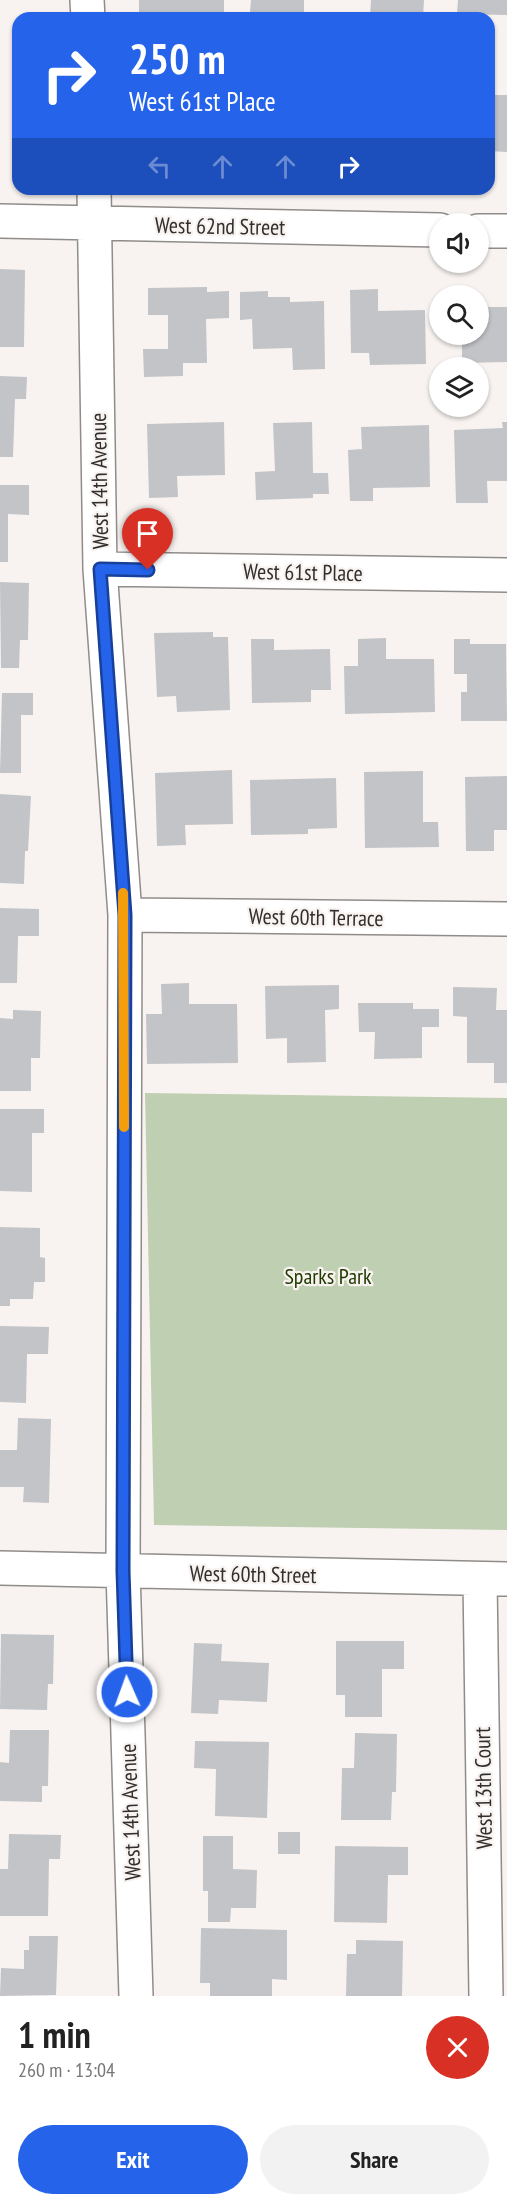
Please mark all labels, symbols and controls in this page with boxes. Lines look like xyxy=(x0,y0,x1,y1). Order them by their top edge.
text: 250 m xyxy=(129,31,226,86)
icon: right xyxy=(30,36,108,114)
text: West 61st Place xyxy=(129,84,276,118)
icon: left xyxy=(143,150,176,183)
icon: ahead xyxy=(206,150,239,183)
icon: ahead xyxy=(269,150,302,183)
icon: right xyxy=(332,150,365,183)
street label: West 62nd Street xyxy=(155,211,285,241)
map controls xyxy=(429,213,489,417)
button: sound xyxy=(429,213,489,273)
button: search xyxy=(429,285,489,345)
button: layers xyxy=(429,357,489,417)
street label: West 14th Avenue xyxy=(84,413,114,549)
pin xyxy=(122,508,173,570)
icon: arrive xyxy=(131,517,164,550)
street label: West 61st Place xyxy=(243,557,363,587)
street label: West 60th Terrace xyxy=(248,902,384,932)
park label: Sparks Park xyxy=(284,1262,372,1290)
street label: West 60th Street xyxy=(189,1559,317,1589)
position arrow xyxy=(95,1660,159,1724)
street label: West 13th Court xyxy=(468,1726,498,1850)
street label: West 14th Avenue xyxy=(114,1743,146,1881)
text: 1 min xyxy=(18,2011,91,2058)
button: close xyxy=(426,2016,489,2079)
text: 260 m · 13:04 xyxy=(18,2057,115,2083)
button: Exit xyxy=(18,2125,248,2194)
button: Share xyxy=(260,2125,489,2194)

